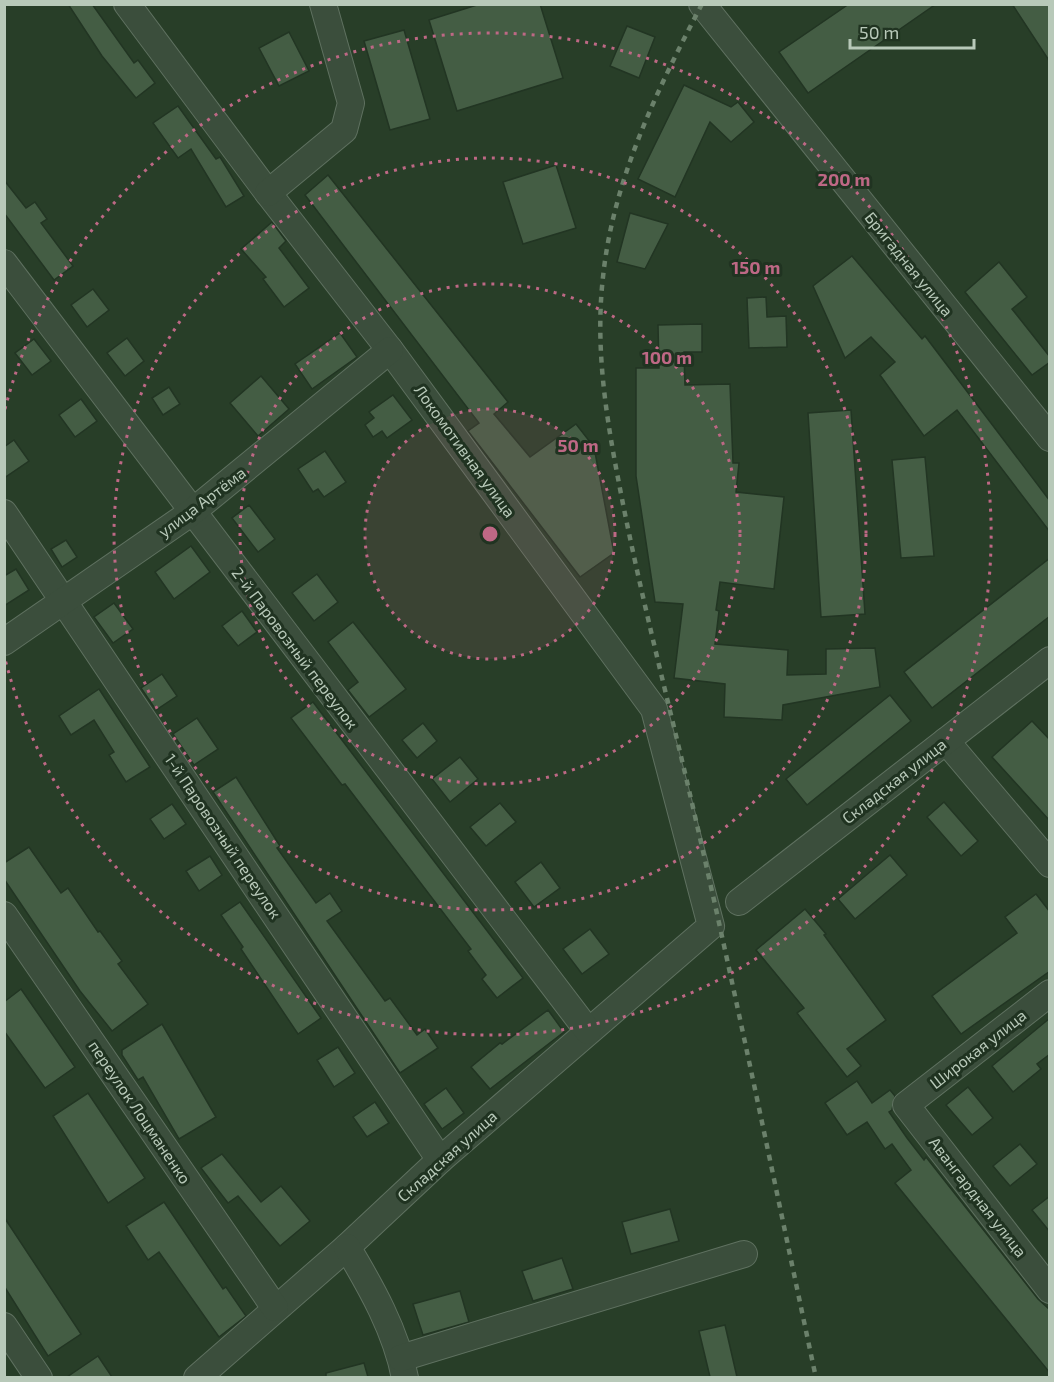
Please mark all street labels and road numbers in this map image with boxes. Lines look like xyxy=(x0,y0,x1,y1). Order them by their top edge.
street label: Бригадная улица xyxy=(861,208,957,320)
street label: Локомотивная улица xyxy=(410,381,520,521)
street label: улица Артёма xyxy=(154,463,250,541)
street label: 2-й Паровозный переулок xyxy=(228,563,363,733)
street label: Складская улица xyxy=(838,734,950,828)
street label: 1-й Паровозный переулок xyxy=(160,750,286,923)
street label: Широкая улица xyxy=(926,1005,1030,1093)
street label: переулок Лоцманенко xyxy=(85,1036,195,1188)
street label: Складская улица xyxy=(393,1106,501,1206)
street label: Авангардная улица xyxy=(925,1133,1031,1261)

